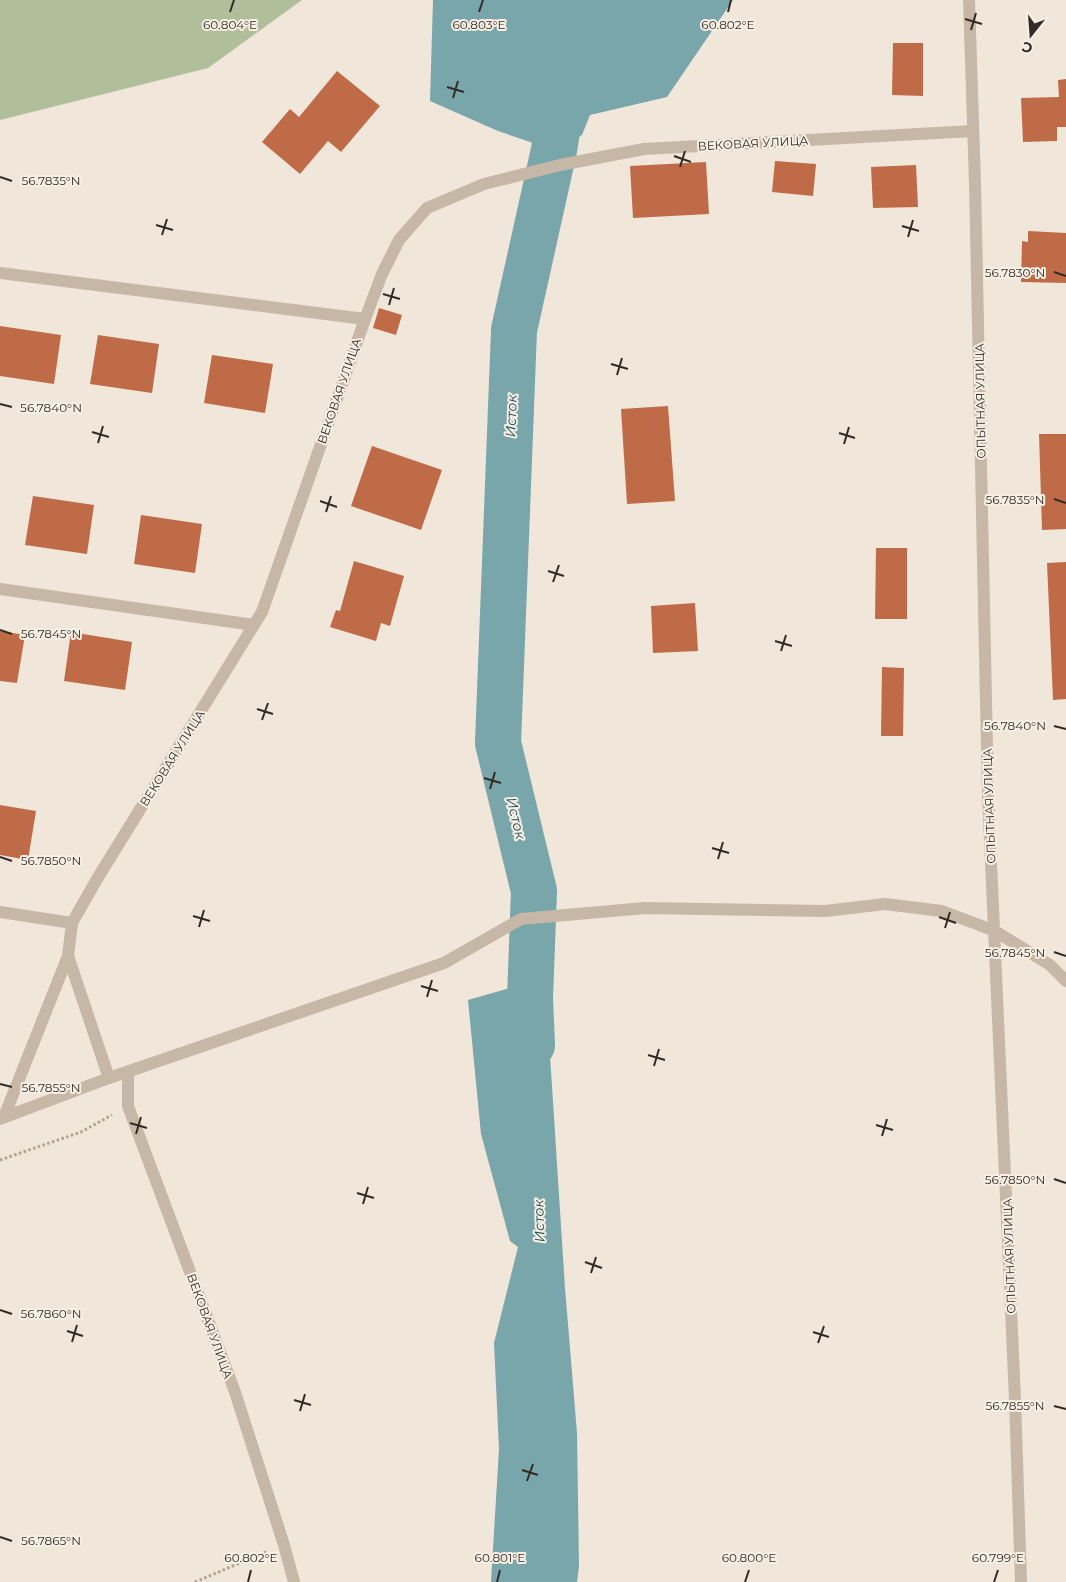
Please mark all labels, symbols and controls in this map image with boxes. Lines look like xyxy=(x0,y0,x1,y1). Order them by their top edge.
north arrow xyxy=(1006,10,1056,60)
text: 60.804°E xyxy=(203,17,257,32)
text: 60.803°E xyxy=(453,17,505,32)
text: 60.802°E xyxy=(701,17,755,32)
text: С xyxy=(1020,37,1035,58)
street label: ВЕКОВАЯ УЛИЦА xyxy=(697,133,809,153)
text: 56.7835°N xyxy=(21,173,81,188)
text: 56.7830°N xyxy=(985,265,1045,280)
street label: ВЕКОВАЯ УЛИЦА xyxy=(314,336,364,446)
street label: ОПЫТНАЯ УЛИЦА xyxy=(971,343,989,459)
water label: Исток xyxy=(501,393,521,438)
text: 56.7840°N xyxy=(20,400,82,415)
text: 56.7835°N xyxy=(985,492,1045,507)
text: 56.7845°N xyxy=(21,626,81,641)
street label: ВЕКОВАЯ УЛИЦА xyxy=(136,707,208,809)
text: 56.7840°N xyxy=(984,718,1046,733)
street label: ОПЫТНАЯ УЛИЦА xyxy=(979,748,999,864)
water label: Исток xyxy=(502,795,530,842)
text: 56.7850°N xyxy=(21,853,81,868)
text: 56.7845°N xyxy=(985,945,1045,960)
text: 56.7855°N xyxy=(21,1080,81,1095)
text: 56.7850°N xyxy=(985,1172,1045,1187)
water label: Исток xyxy=(529,1198,549,1243)
street label: ОПЫТНАЯ УЛИЦА xyxy=(999,1198,1019,1314)
street label: ВЕКОВАЯ УЛИЦА xyxy=(184,1271,236,1381)
text: 56.7860°N xyxy=(20,1306,82,1321)
text: 56.7855°N xyxy=(985,1398,1045,1413)
text: 56.7865°N xyxy=(21,1533,81,1548)
text: 60.802°E xyxy=(224,1550,278,1565)
text: 60.801°E xyxy=(475,1550,525,1565)
text: 60.800°E xyxy=(722,1550,776,1565)
text: 60.799°E xyxy=(972,1550,1024,1565)

